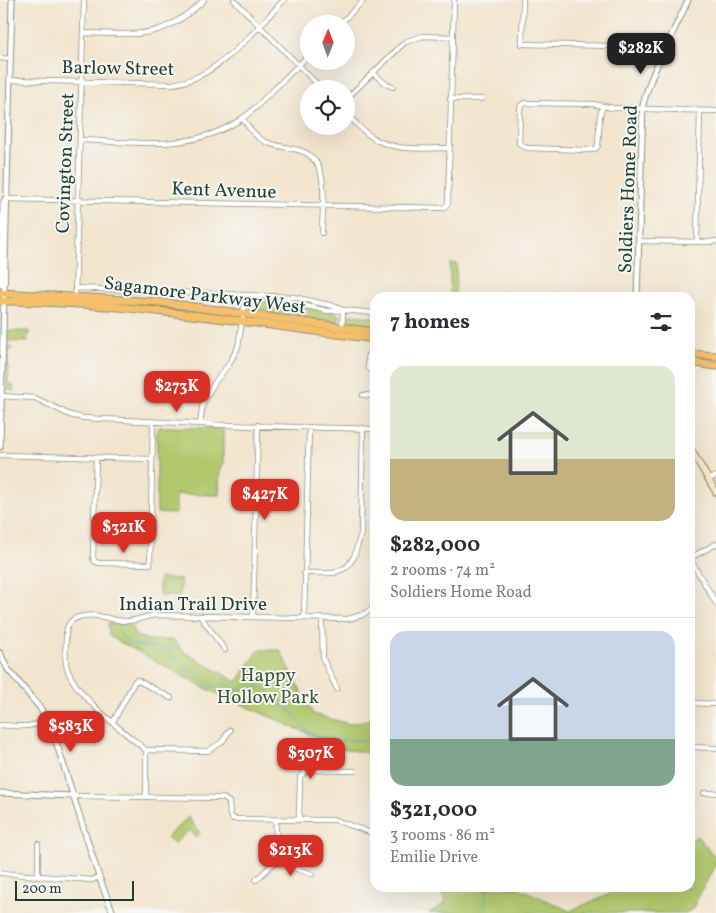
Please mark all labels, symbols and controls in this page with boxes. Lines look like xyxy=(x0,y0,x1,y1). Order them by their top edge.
north arrow xyxy=(300,15,355,70)
map controls xyxy=(300,15,355,135)
pin: $282K xyxy=(606,32,676,75)
text: $282K xyxy=(618,38,664,60)
street label: Barlow Street xyxy=(61,55,175,83)
button: locate xyxy=(300,80,355,135)
street label: Covington Street xyxy=(51,92,81,234)
street label: Soldiers Home Road xyxy=(613,104,645,274)
street label: Kent Avenue xyxy=(171,176,277,206)
street label: Sagamore Parkway West xyxy=(102,271,308,321)
text: 7 homes xyxy=(390,308,470,337)
icon: filters xyxy=(647,308,675,336)
pin: $273K xyxy=(142,370,212,413)
text: $273K xyxy=(155,376,199,398)
icon: home xyxy=(488,398,578,488)
pin: $427K xyxy=(230,478,300,521)
text: $427K xyxy=(242,484,288,506)
pin: $321K xyxy=(89,512,159,554)
text: $321K xyxy=(102,517,146,539)
text: $282,000 xyxy=(390,531,480,560)
text: 2 rooms · 74 m² xyxy=(390,560,495,582)
text: Soldiers Home Road xyxy=(390,582,532,604)
street label: Indian Trail Drive xyxy=(119,592,267,618)
park label: Happy Hollow Park xyxy=(217,663,319,711)
icon: home xyxy=(488,664,578,754)
pin: $583K xyxy=(36,710,106,753)
text: $583K xyxy=(48,716,94,738)
pin: $307K xyxy=(276,738,346,780)
text: $307K xyxy=(288,743,334,765)
text: $321,000 xyxy=(390,796,477,825)
text: 3 rooms · 86 m² xyxy=(390,825,495,847)
pin: $213K xyxy=(256,834,326,877)
text: $213K xyxy=(269,840,313,862)
text: Emilie Drive xyxy=(390,847,478,869)
scale bar xyxy=(15,878,134,901)
text: 200 m xyxy=(22,880,62,899)

